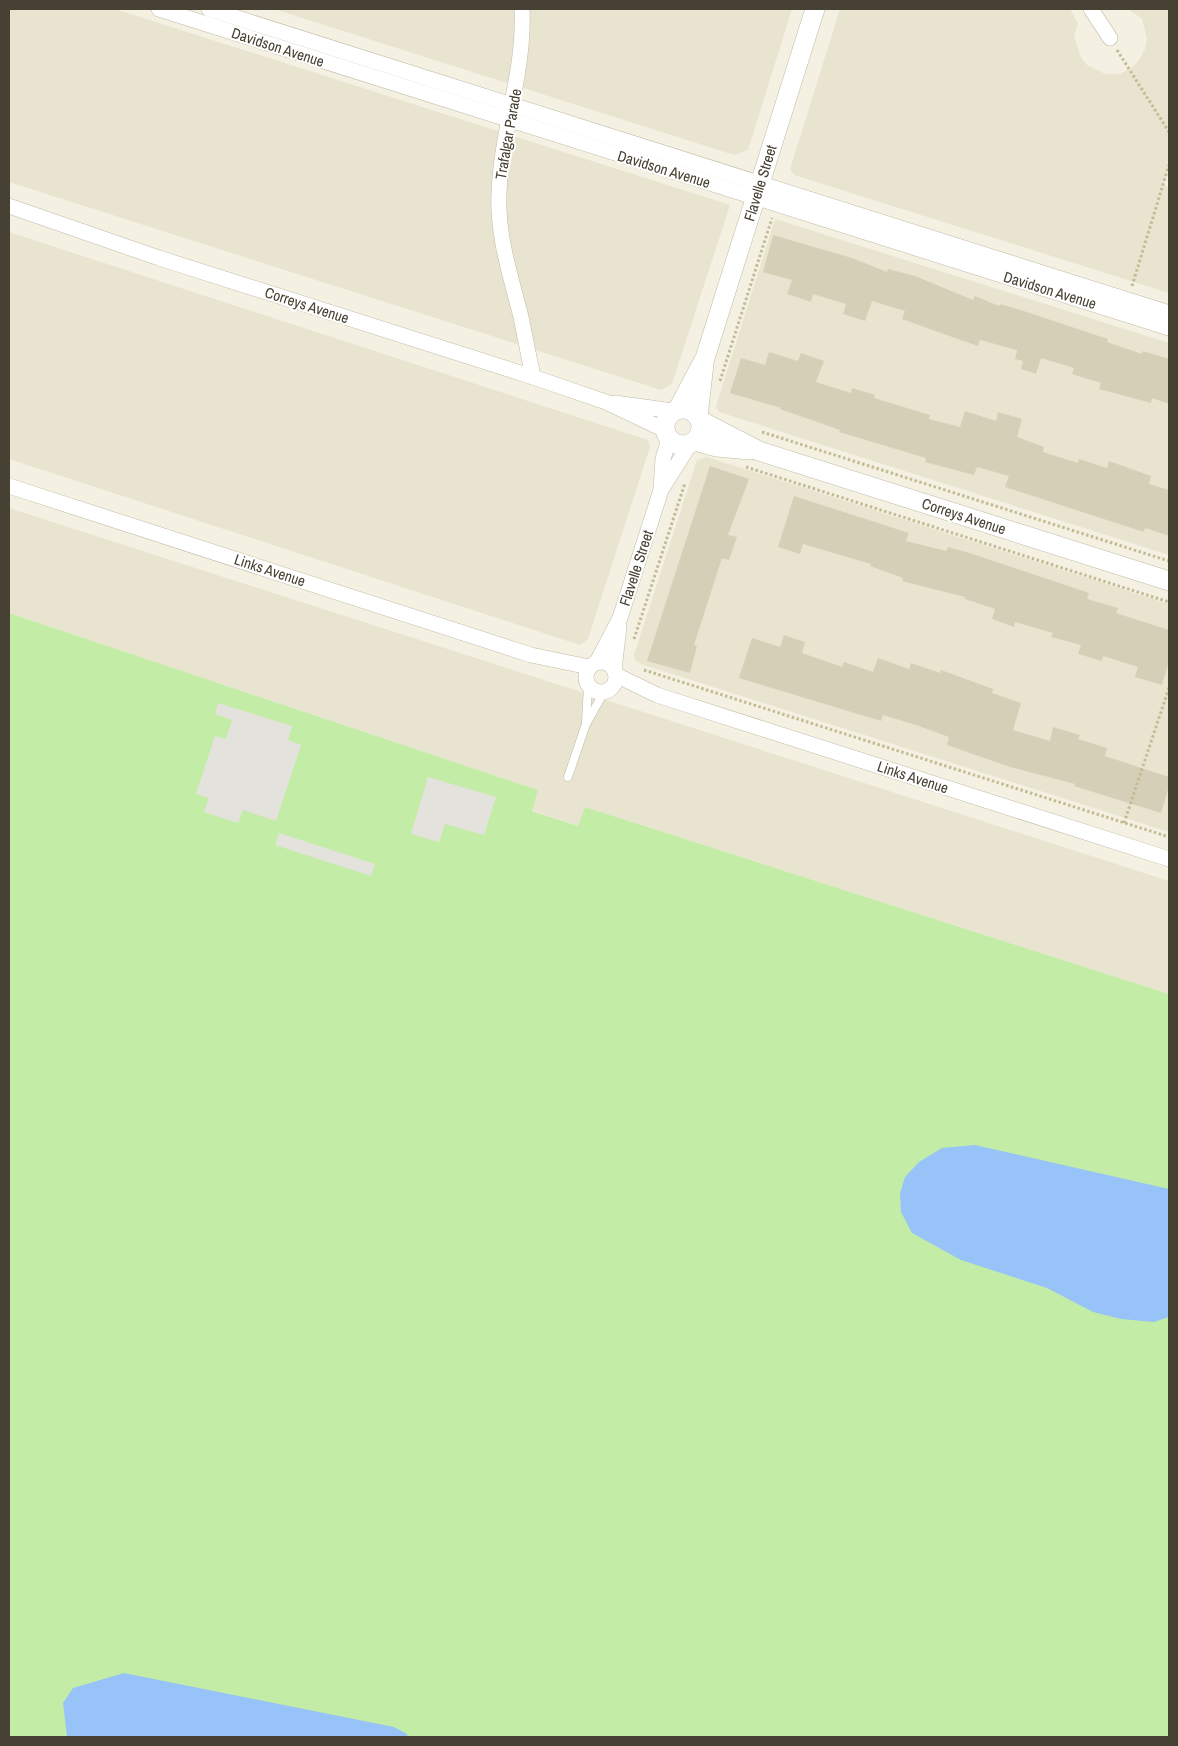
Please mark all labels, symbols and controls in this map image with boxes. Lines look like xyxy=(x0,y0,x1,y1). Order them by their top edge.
street label: Davidson Avenue xyxy=(229,22,327,72)
street label: Trafalgar Parade xyxy=(490,87,526,181)
street label: Flavelle Street xyxy=(738,142,782,224)
street label: Davidson Avenue xyxy=(615,145,713,193)
street label: Davidson Avenue xyxy=(1001,266,1099,314)
street label: Correys Avenue xyxy=(262,282,352,329)
street label: Correys Avenue xyxy=(919,493,1009,540)
street label: Flavelle Street xyxy=(614,527,658,609)
street label: Links Avenue xyxy=(232,549,308,591)
street label: Links Avenue xyxy=(875,756,951,798)

